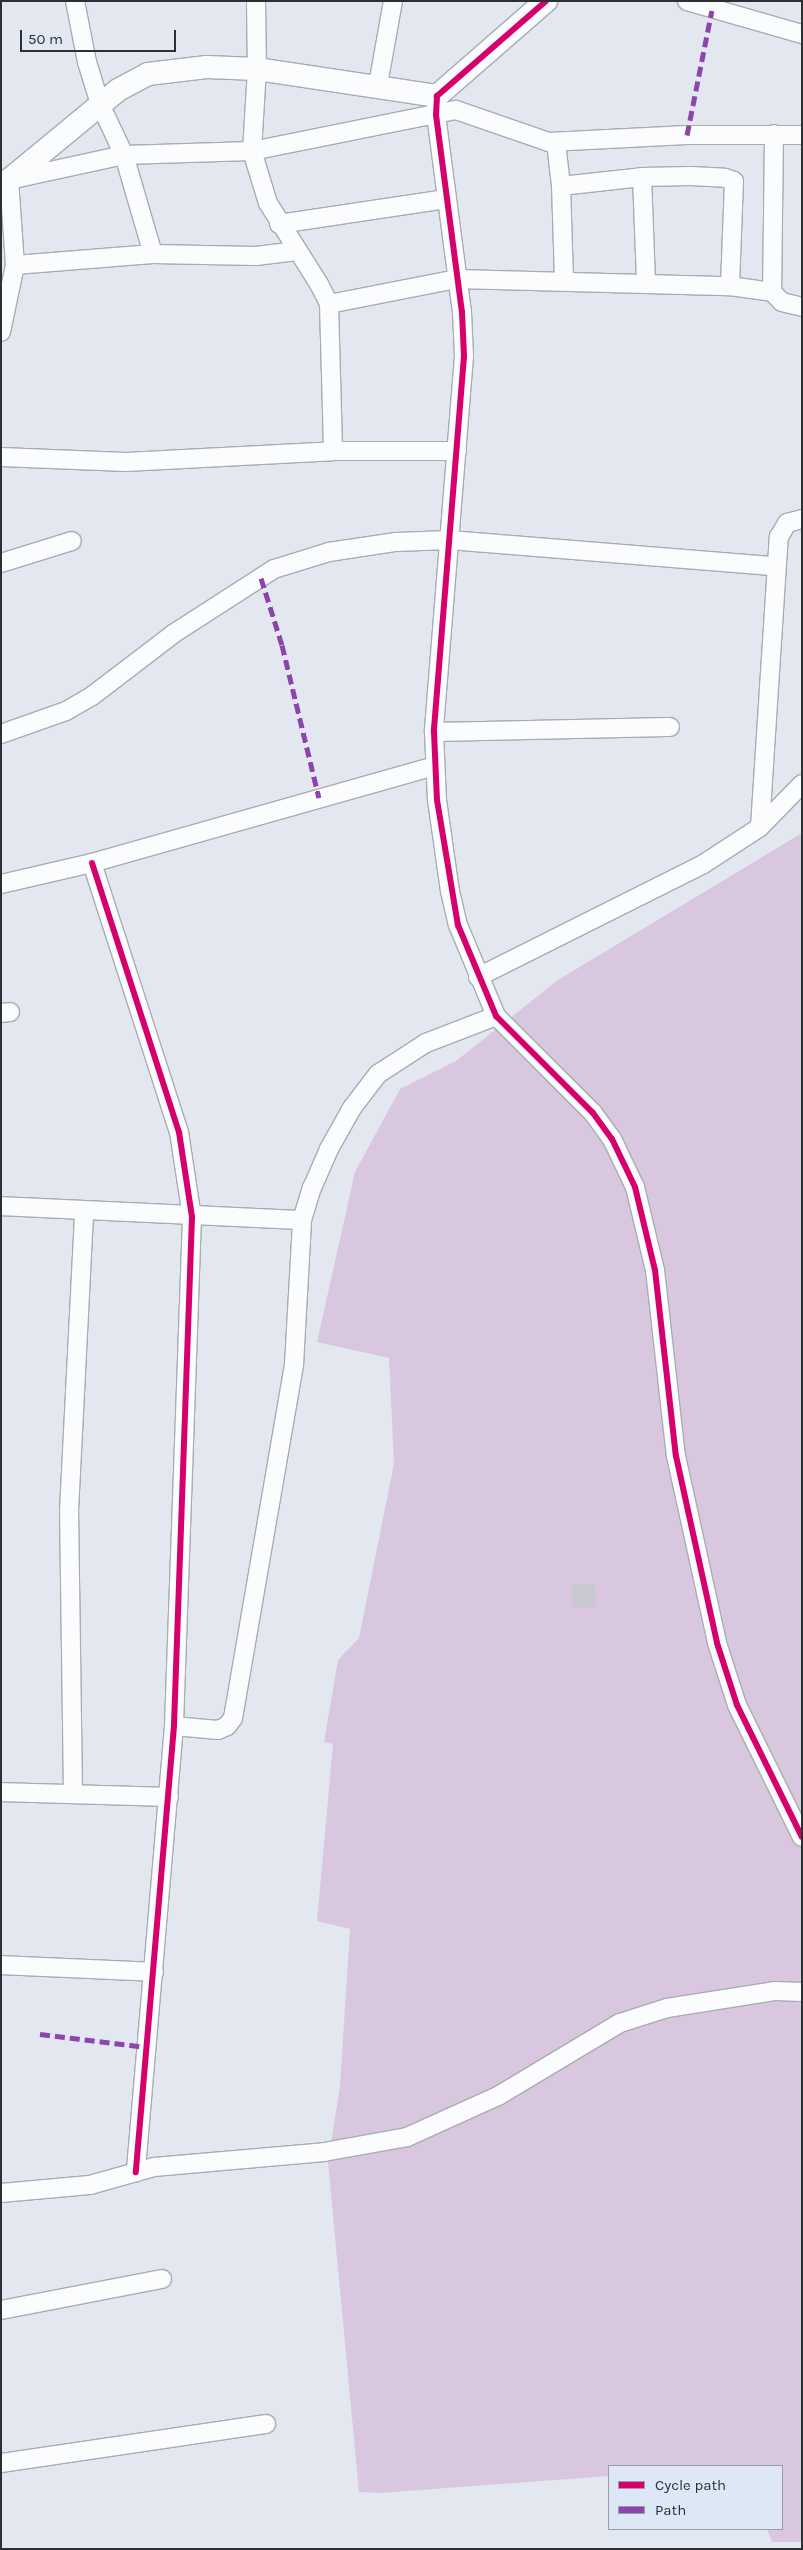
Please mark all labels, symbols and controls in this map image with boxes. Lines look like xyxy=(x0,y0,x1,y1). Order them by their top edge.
scale bar xyxy=(22,20,179,52)
text: 50 m xyxy=(28,30,63,48)
legend xyxy=(608,2465,783,2530)
text: Cycle path xyxy=(655,2476,726,2494)
text: Path xyxy=(655,2501,686,2519)

